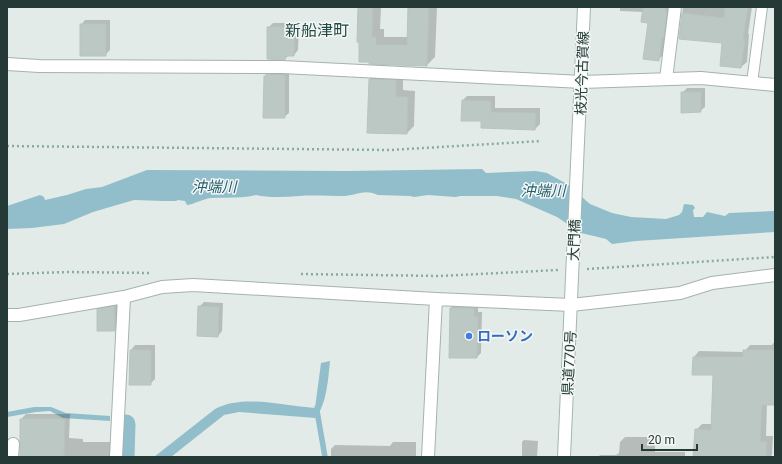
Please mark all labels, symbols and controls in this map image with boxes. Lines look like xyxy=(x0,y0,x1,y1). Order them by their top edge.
district label: 新船津町 xyxy=(285,21,349,40)
street label: 枝光今古賀線 xyxy=(573,31,591,115)
water label: 沖端川 xyxy=(191,178,238,196)
water label: 沖端川 xyxy=(520,182,567,200)
street label: 大門橋 xyxy=(565,219,583,261)
place label: ローソン xyxy=(477,328,533,344)
street label: 県道770号 xyxy=(559,330,579,396)
marker: ローソン xyxy=(464,331,474,341)
scale bar xyxy=(642,426,697,452)
text: 20 m xyxy=(648,433,675,447)

